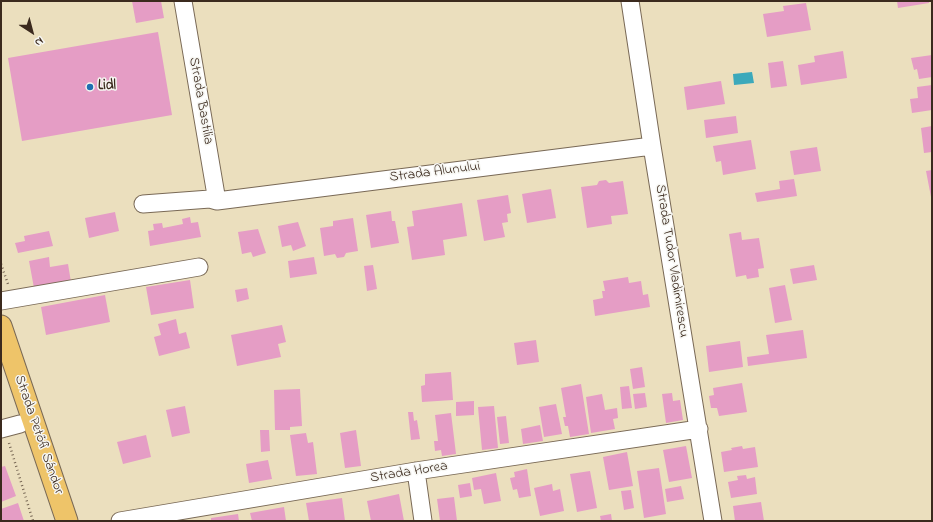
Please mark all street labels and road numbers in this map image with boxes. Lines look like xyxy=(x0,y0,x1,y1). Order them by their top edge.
street label: Strada Bastilia xyxy=(184,56,216,146)
street label: Strada Alunului xyxy=(389,159,481,187)
street label: Strada Tudor Vladimirescu xyxy=(651,183,691,339)
street label: Strada Petőfi Sándor xyxy=(10,373,66,497)
street label: Strada Horea xyxy=(369,459,449,487)

